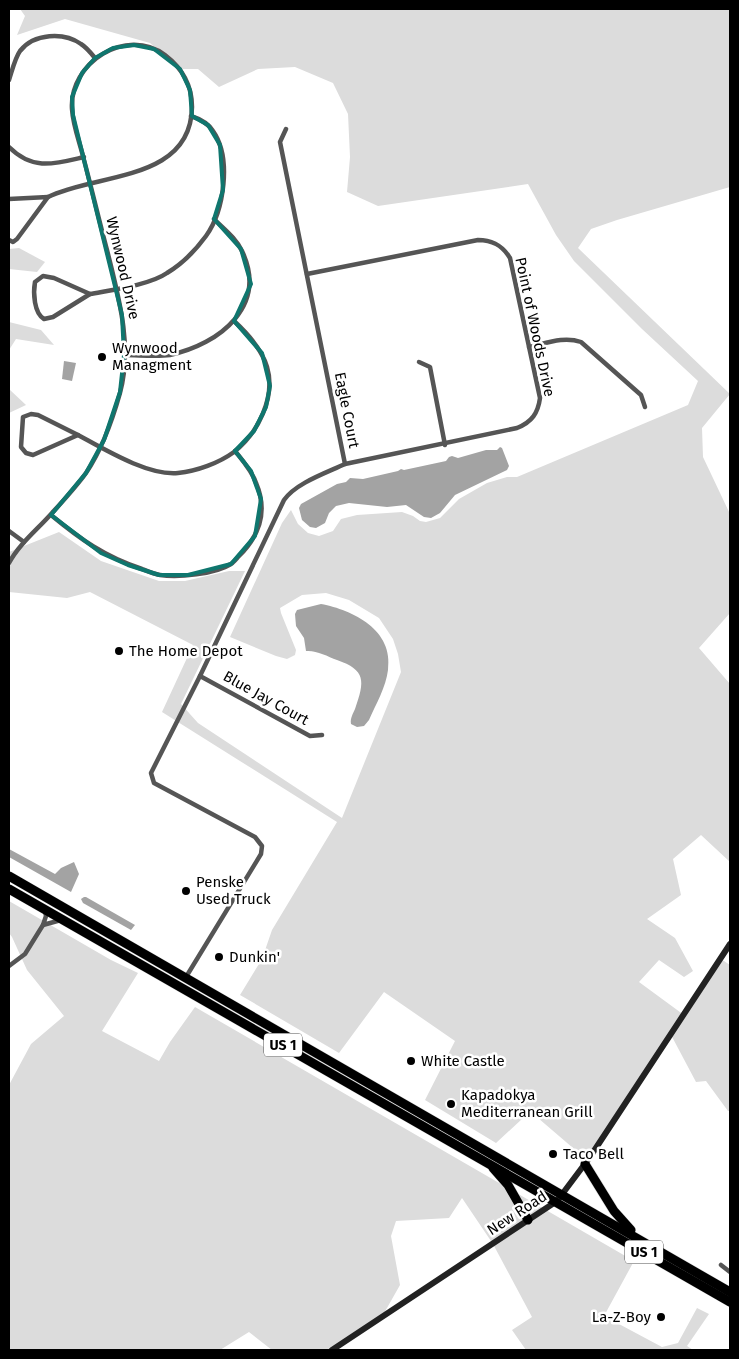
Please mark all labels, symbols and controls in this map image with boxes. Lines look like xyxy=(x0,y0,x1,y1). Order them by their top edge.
street label: Wynwood Drive xyxy=(102,215,144,321)
street label: Point of Woods Drive xyxy=(511,256,559,398)
place label: Wynwood Managment xyxy=(112,339,192,374)
marker: Wynwood Managment xyxy=(96,351,108,363)
street label: Eagle Court xyxy=(331,371,363,450)
place label: The Home Depot xyxy=(129,642,243,660)
marker: The Home Depot xyxy=(113,645,125,657)
street label: Blue Jay Court xyxy=(220,667,312,729)
place label: Penske Used Truck xyxy=(196,873,271,908)
marker: Penske Used Truck xyxy=(180,885,192,897)
place label: Dunkin' xyxy=(229,948,280,966)
marker: Dunkin' xyxy=(213,951,225,963)
road number: US 1 xyxy=(264,1034,302,1056)
place label: White Castle xyxy=(421,1052,505,1070)
marker: White Castle xyxy=(405,1055,417,1067)
place label: Kapadokya Mediterranean Grill xyxy=(461,1086,593,1121)
marker: Kapadokya Mediterranean Grill xyxy=(445,1098,457,1110)
place label: Taco Bell xyxy=(563,1145,624,1163)
marker: Taco Bell xyxy=(547,1148,559,1160)
street label: New Road xyxy=(484,1187,550,1239)
road number: US 1 xyxy=(625,1240,663,1264)
place label: La-Z-Boy xyxy=(592,1308,652,1326)
marker: La-Z-Boy xyxy=(655,1311,667,1323)

